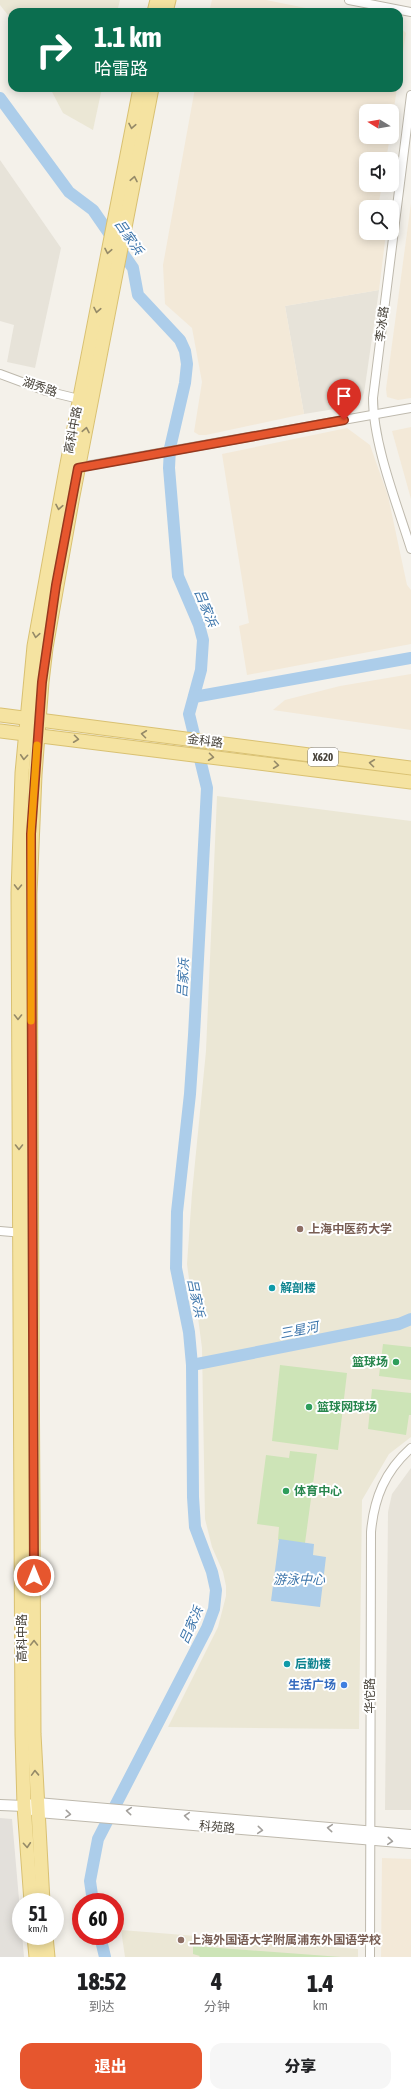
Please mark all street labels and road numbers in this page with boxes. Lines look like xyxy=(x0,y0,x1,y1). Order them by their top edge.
street label: 李冰路 xyxy=(373,305,391,343)
street label: 湖秀路 xyxy=(21,375,59,399)
street label: 高科中路 xyxy=(62,405,84,455)
street label: 金科路 xyxy=(186,732,224,750)
road number: X620 xyxy=(308,748,338,766)
street label: 高科中路 xyxy=(15,1614,29,1662)
street label: 华佗路 xyxy=(363,1678,377,1714)
street label: 科苑路 xyxy=(198,1818,236,1836)

